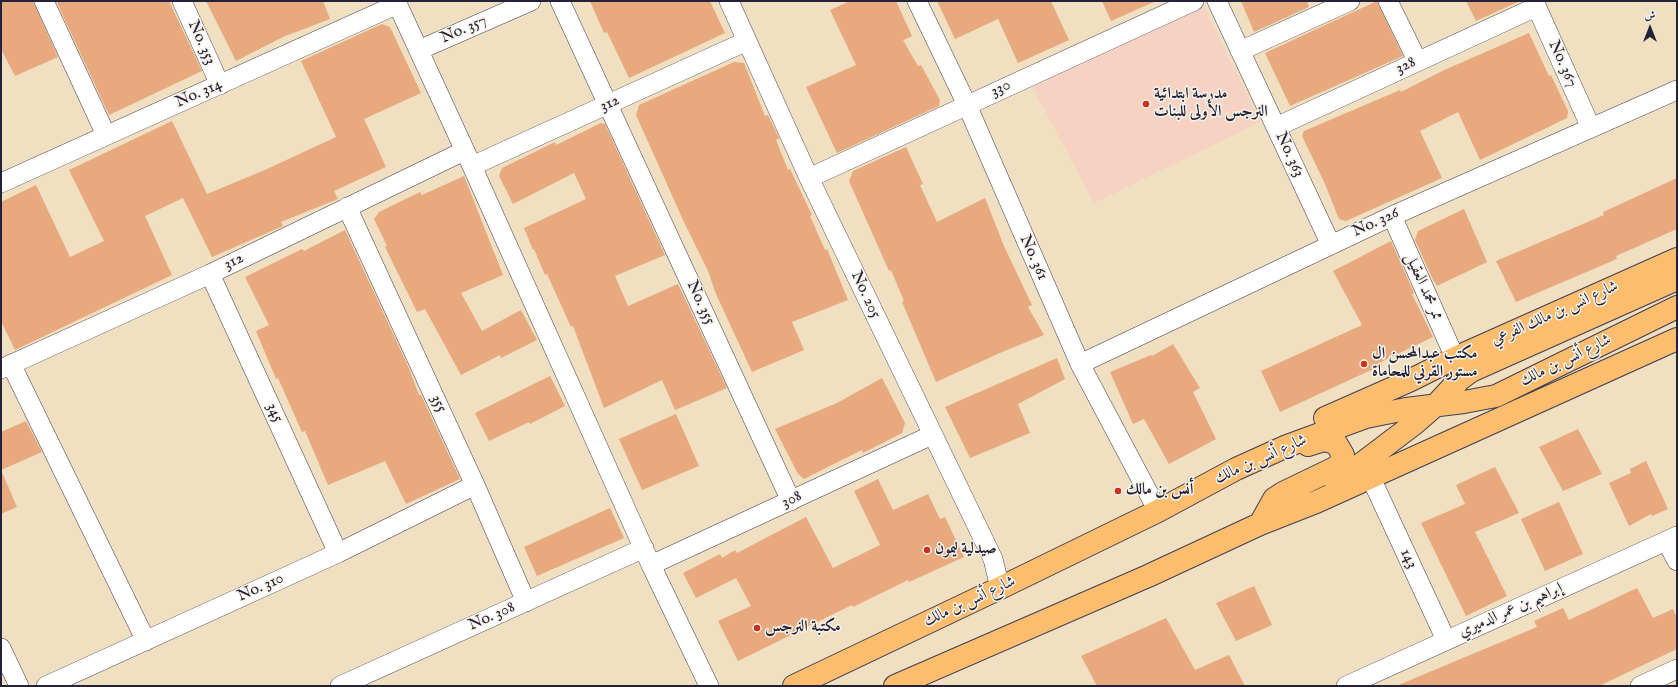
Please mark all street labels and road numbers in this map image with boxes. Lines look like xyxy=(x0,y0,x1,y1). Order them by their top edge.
street label: No. 357 xyxy=(438,11,490,49)
street label: No. 353 xyxy=(183,18,219,68)
street label: No. 367 xyxy=(1543,38,1581,90)
street label: 328 xyxy=(1393,53,1419,79)
street label: No. 314 xyxy=(173,75,225,113)
street label: 330 xyxy=(988,76,1014,102)
street label: 312 xyxy=(597,91,623,117)
street label: No. 363 xyxy=(1270,129,1308,181)
street label: No. 326 xyxy=(1350,204,1402,242)
street label: No. 361 xyxy=(1015,232,1051,284)
street label: 312 xyxy=(221,249,247,275)
street label: ممر محمد العقيل xyxy=(1400,251,1446,323)
street label: No. 205 xyxy=(846,268,884,322)
street label: شارع انس بن مالك الفرعي xyxy=(1489,277,1621,351)
street label: No. 355 xyxy=(681,278,719,328)
street label: شارع أنس بن مالك xyxy=(1517,331,1615,391)
street label: 355 xyxy=(426,392,450,416)
street label: 345 xyxy=(261,400,287,426)
street label: شارع أنس بن مالك xyxy=(1212,431,1310,489)
street label: 308 xyxy=(779,487,805,513)
street label: 143 xyxy=(1395,546,1421,572)
street label: No. 310 xyxy=(235,569,287,607)
street label: شارع أنس بن مالك xyxy=(921,572,1019,632)
street label: إبراهيم بن عمر الدميري xyxy=(1456,579,1566,643)
street label: No. 308 xyxy=(466,598,518,636)

